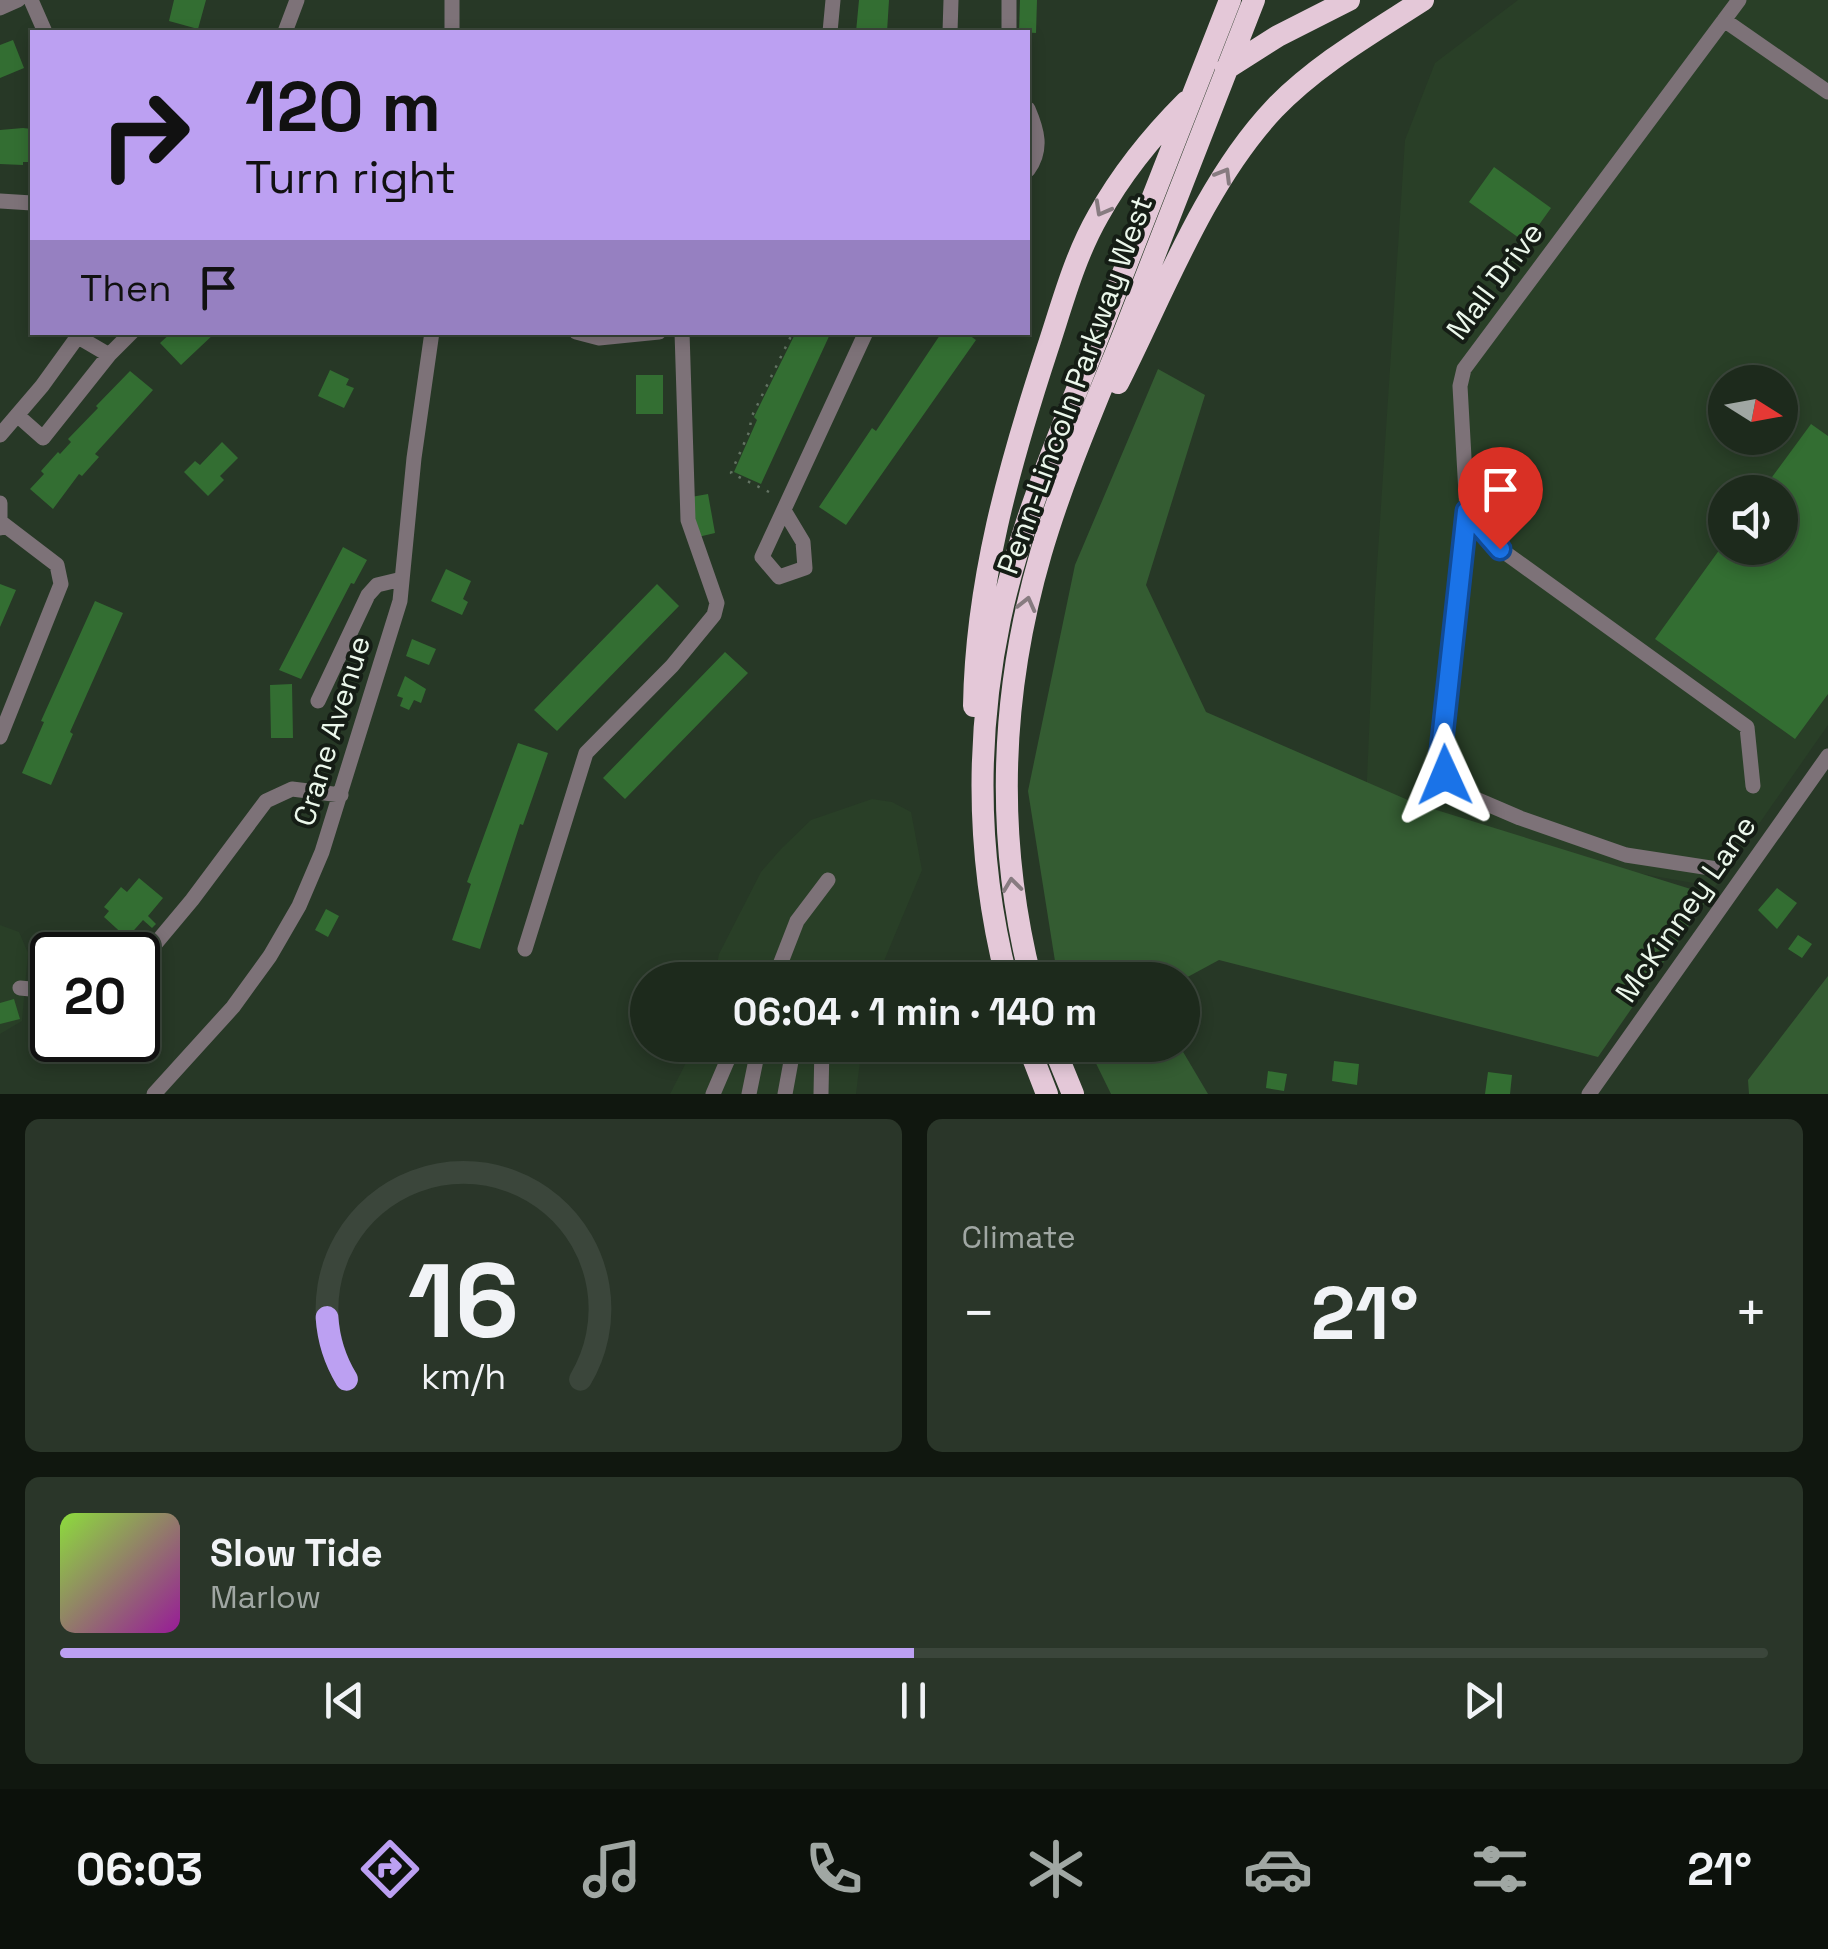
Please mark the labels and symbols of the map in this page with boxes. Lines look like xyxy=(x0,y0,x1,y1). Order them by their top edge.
one-way arrow xyxy=(1212,168,1231,186)
street label: Penn-Lincoln Parkway West xyxy=(988,190,1161,579)
one-way arrow xyxy=(1095,198,1115,216)
street label: Mall Drive xyxy=(1438,214,1552,347)
north arrow xyxy=(1708,365,1798,455)
pin xyxy=(1458,447,1543,550)
one-way arrow xyxy=(1015,596,1036,613)
street label: Crane Avenue xyxy=(284,631,379,831)
position arrow xyxy=(1393,723,1497,827)
street label: McKinney Lane xyxy=(1607,807,1765,1010)
one-way arrow xyxy=(1002,876,1023,892)
speed limit sign: 20 xyxy=(30,932,160,1062)

